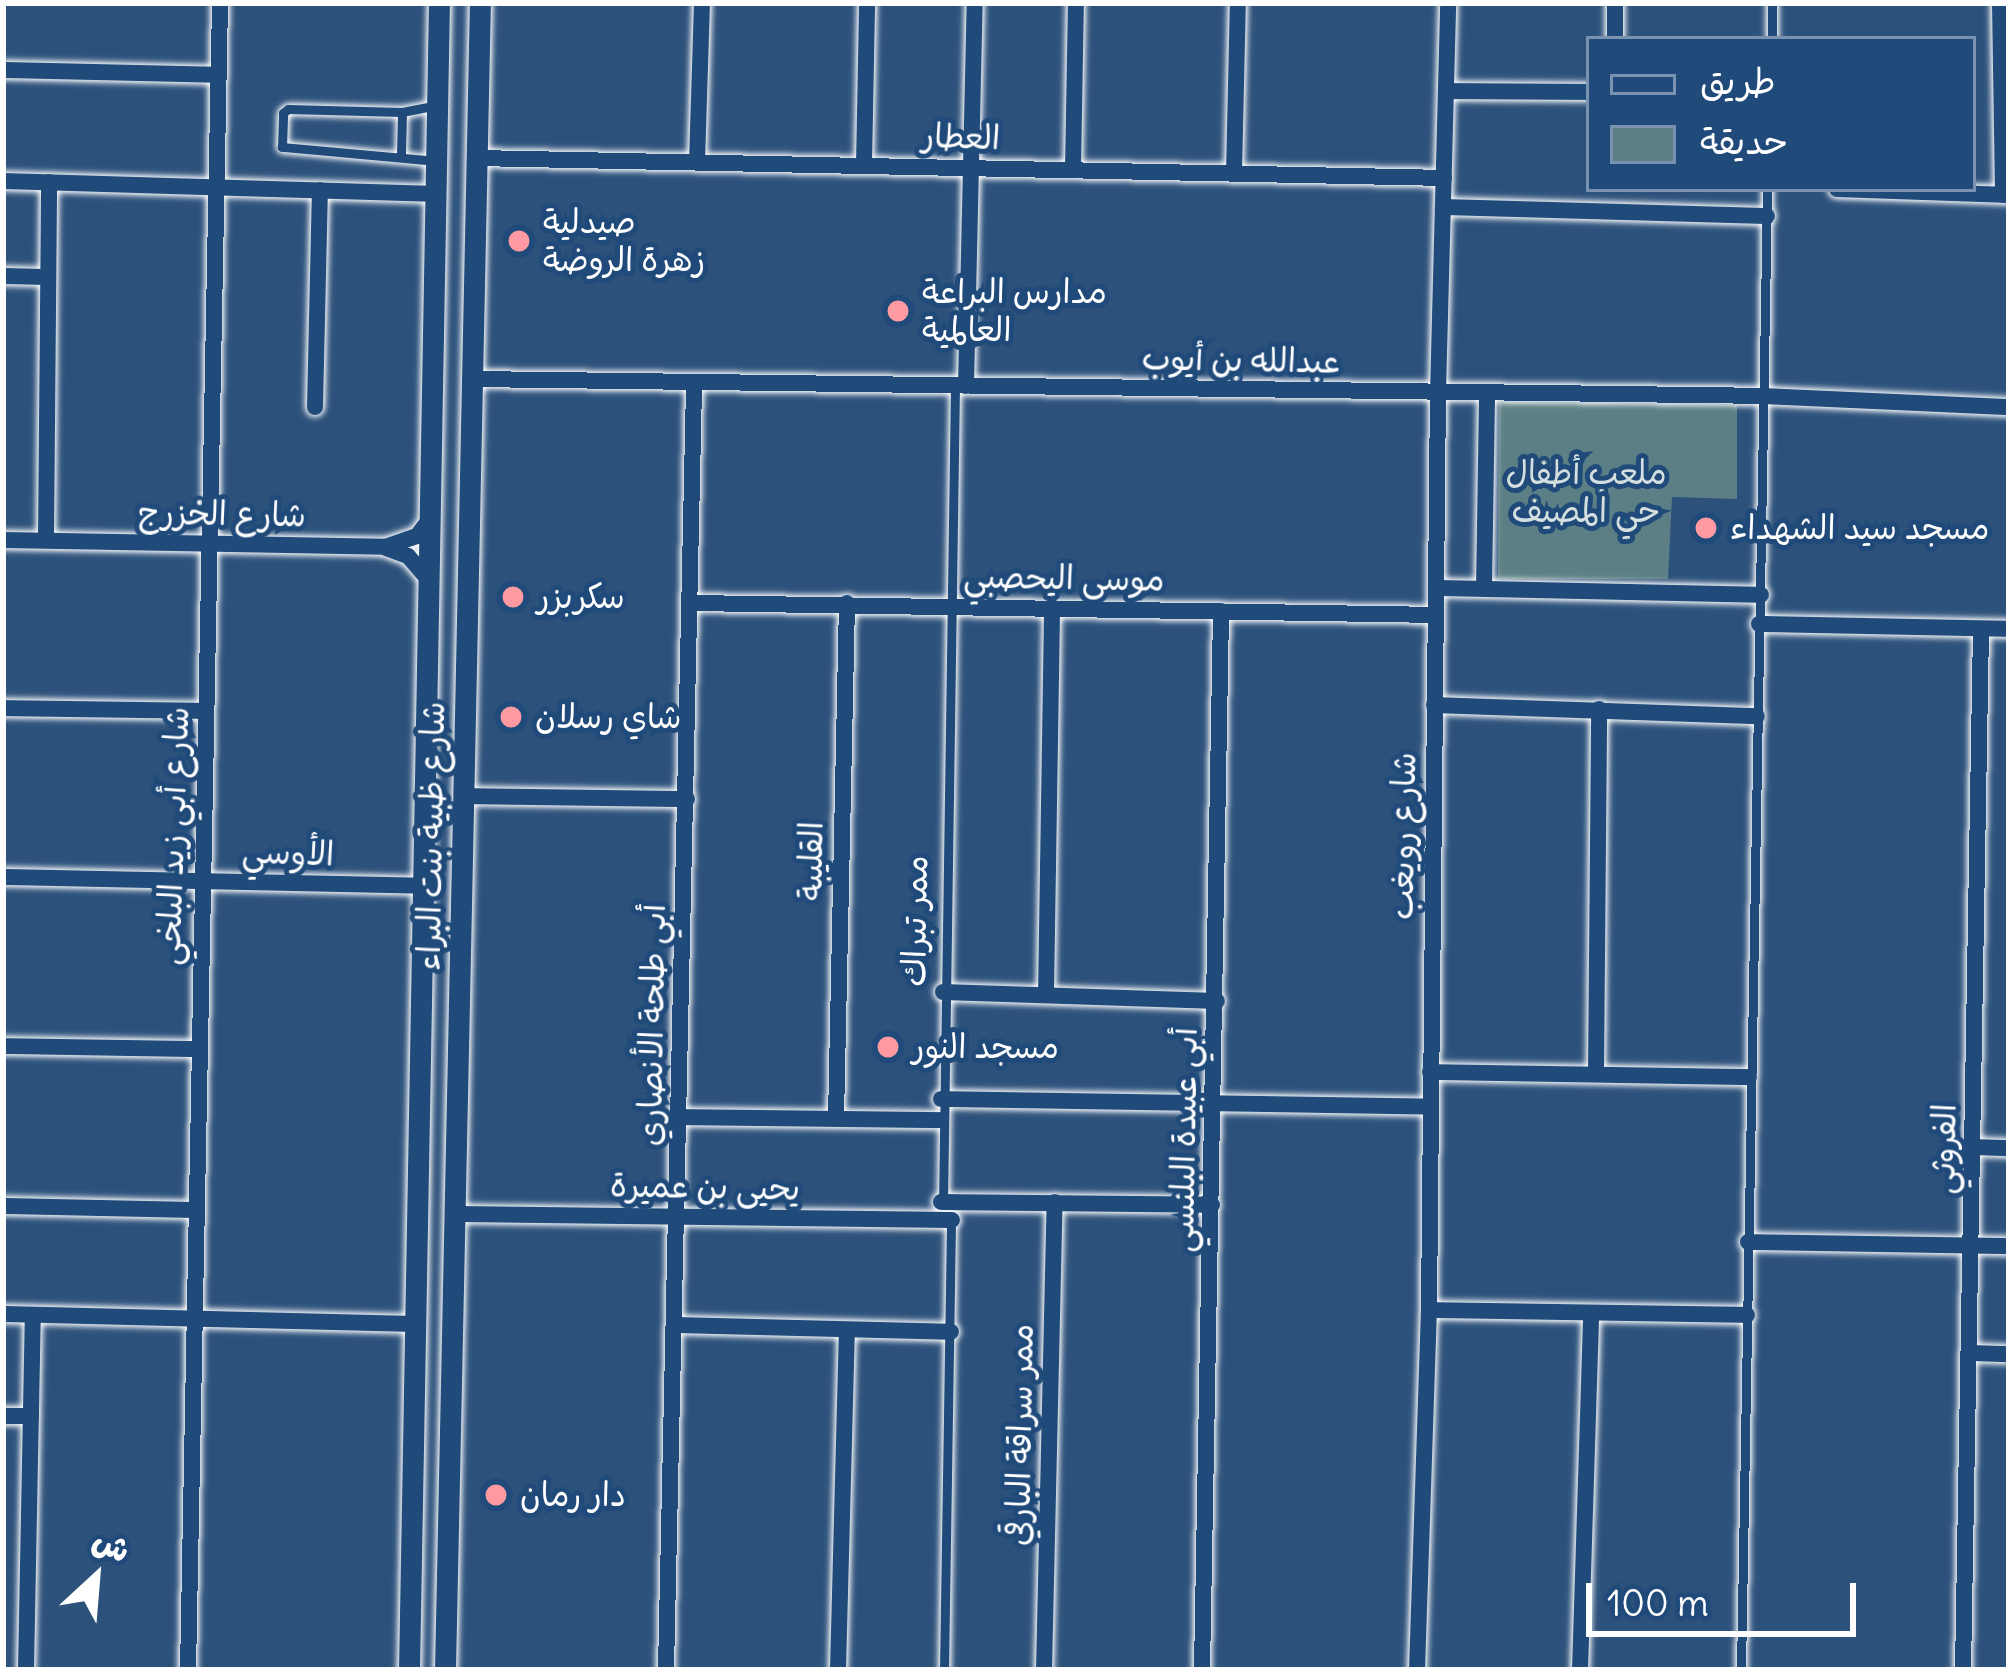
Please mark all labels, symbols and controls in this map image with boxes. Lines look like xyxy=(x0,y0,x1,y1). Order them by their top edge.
legend xyxy=(1586,36,1976,192)
text: طريق xyxy=(1700,59,1776,104)
street label: العطار xyxy=(921,116,1001,158)
text: حديقة xyxy=(1700,119,1788,164)
place label: صيدلية زهرة الروضة xyxy=(543,202,705,280)
marker: صيدلية زهرة الروضة xyxy=(506,228,532,254)
place label: مدارس البراعة العالمية xyxy=(922,272,1107,350)
marker: مدارس البراعة العالمية xyxy=(885,298,911,324)
street label: عبدالله بن أيوب xyxy=(1141,338,1341,382)
park label: ملعب أطفال حي المصيف xyxy=(1505,453,1667,531)
street label: شارع الخزرج xyxy=(138,493,306,535)
place label: مسجد سيد الشهداء xyxy=(1730,508,1990,548)
marker: مسجد سيد الشهداء xyxy=(1693,515,1719,541)
street label: موسى اليحصبي xyxy=(963,556,1165,600)
place label: سكربزر xyxy=(537,577,625,617)
marker: سكربزر xyxy=(500,584,526,610)
place label: شاي رسلان xyxy=(535,697,682,737)
street label: شارع ظبية بنت البراء xyxy=(409,701,453,971)
marker: شاي رسلان xyxy=(498,704,524,730)
street label: شارع أبي زيد البلخي xyxy=(149,706,197,966)
street label: شارع رويغب xyxy=(1382,752,1424,920)
street label: القليبة xyxy=(791,821,831,901)
street label: الأوسي xyxy=(241,832,335,874)
street label: ممر تبراك xyxy=(894,855,936,987)
street label: أبي طلحة الأنصاري xyxy=(630,903,674,1147)
place label: مسجد النور xyxy=(912,1027,1059,1067)
street label: أبي عبيدة البلنسي xyxy=(1162,1027,1206,1253)
marker: مسجد النور xyxy=(875,1034,901,1060)
street label: الفروثي xyxy=(1923,1103,1965,1195)
street label: يحيى بن عميرة xyxy=(610,1166,800,1208)
street label: ممر سراقة البارقي xyxy=(998,1324,1042,1546)
place label: دار رمان xyxy=(520,1475,626,1515)
marker: دار رمان xyxy=(483,1482,509,1508)
north arrow xyxy=(36,1517,156,1637)
text: ش xyxy=(86,1518,137,1571)
scale bar xyxy=(1592,1559,1862,1633)
text: 100 m xyxy=(1607,1581,1709,1626)

